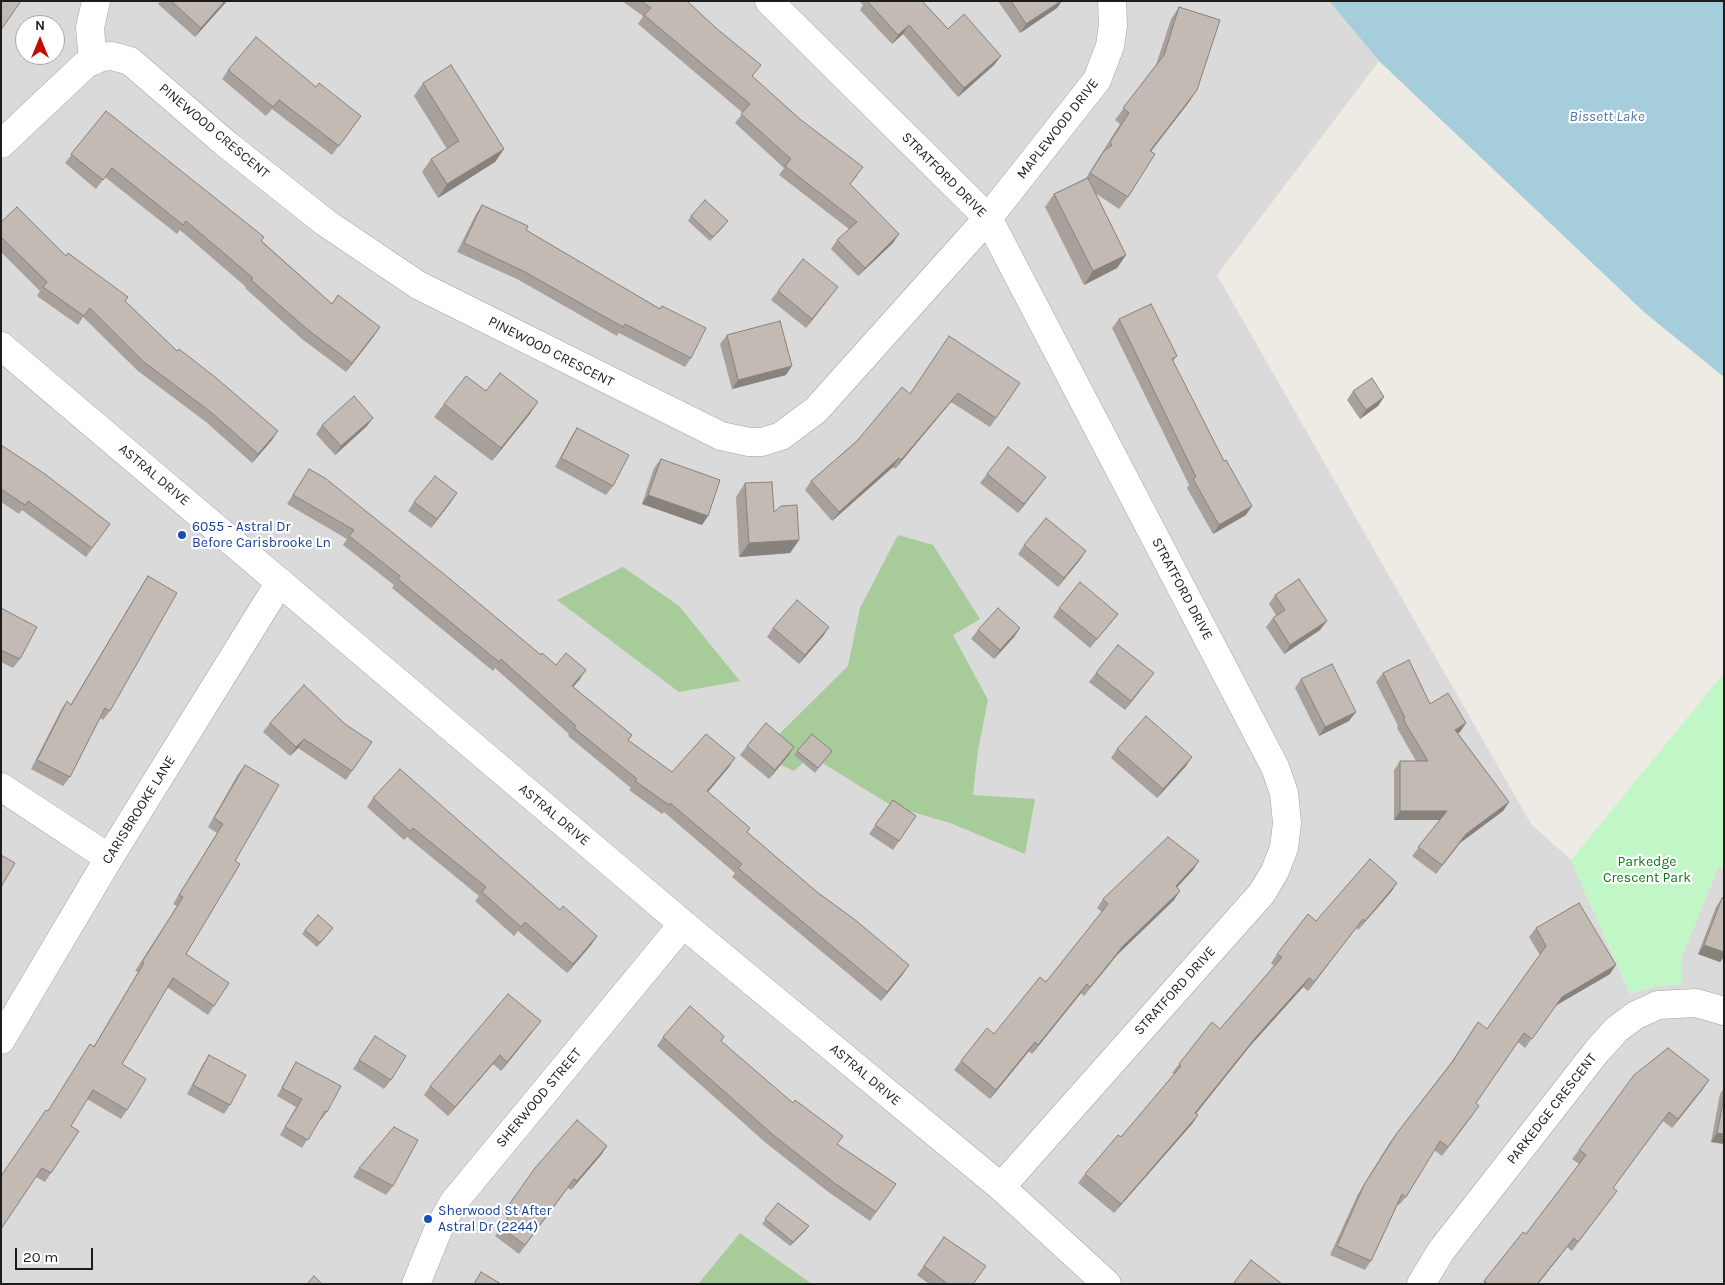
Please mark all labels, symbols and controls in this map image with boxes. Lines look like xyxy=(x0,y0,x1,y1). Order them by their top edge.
north arrow xyxy=(15,15,65,65)
text: N xyxy=(35,17,45,34)
street label: MAPLEWOOD DRIVE xyxy=(1014,75,1102,183)
street label: PINEWOOD CRESCENT xyxy=(155,80,273,182)
water label: Bissett Lake xyxy=(1569,108,1645,126)
street label: STRATFORD DRIVE xyxy=(898,129,990,221)
street label: PINEWOOD CRESCENT xyxy=(485,313,617,391)
street label: ASTRAL DRIVE xyxy=(115,440,193,510)
place label: 6055 - Astral Dr Before Carisbrooke Ln xyxy=(192,519,331,552)
marker: 6055 - Astral Dr Before Carisbrooke Ln xyxy=(176,529,188,541)
street label: STRATFORD DRIVE xyxy=(1148,535,1216,643)
street label: CARISBROOKE LANE xyxy=(99,753,179,867)
street label: ASTRAL DRIVE xyxy=(515,780,593,850)
park label: Parkedge Crescent Park xyxy=(1603,854,1691,886)
street label: STRATFORD DRIVE xyxy=(1131,943,1219,1039)
street label: ASTRAL DRIVE xyxy=(826,1040,904,1110)
street label: SHERWOOD STREET xyxy=(493,1045,585,1151)
street label: PARKEDGE CRESCENT xyxy=(1503,1050,1601,1168)
place label: Sherwood St After Astral Dr (2244) xyxy=(438,1203,551,1236)
marker: Sherwood St After Astral Dr (2244) xyxy=(422,1213,434,1225)
scale bar xyxy=(18,1238,95,1270)
text: 20 m xyxy=(23,1248,58,1266)

